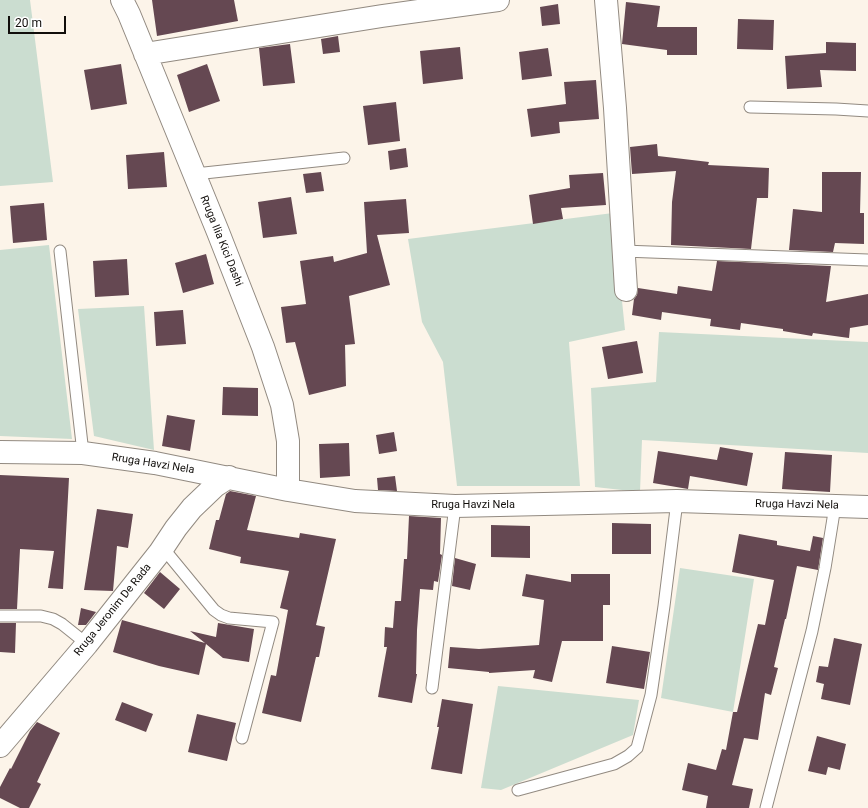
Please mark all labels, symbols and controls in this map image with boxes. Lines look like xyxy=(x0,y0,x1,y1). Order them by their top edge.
scale bar xyxy=(10,8,68,34)
text: 20 m xyxy=(15,16,42,30)
street label: Rruga Ilia Kici Dashi xyxy=(197,194,245,288)
street label: Rruga Havzi Nela xyxy=(111,451,195,477)
street label: Rruga Havzi Nela xyxy=(431,498,515,512)
street label: Rruga Havzi Nela xyxy=(755,498,839,512)
street label: Rruga Jeronim De Rada xyxy=(72,561,154,659)

